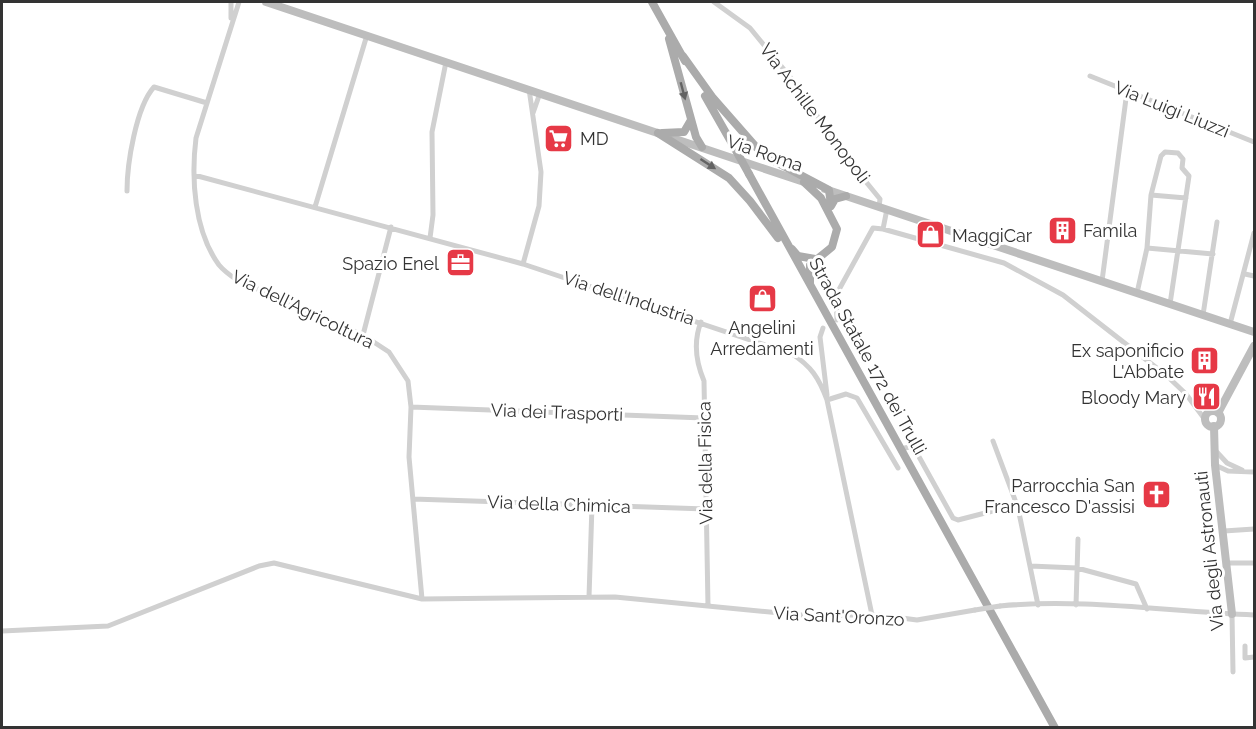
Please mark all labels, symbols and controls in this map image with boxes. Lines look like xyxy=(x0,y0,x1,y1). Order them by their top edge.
street label: Via Achille Monopoli xyxy=(756,39,874,187)
street label: Via Luigi Liuzzi xyxy=(1112,76,1232,142)
one-way arrow xyxy=(679,82,689,100)
supermarket icon: MD xyxy=(543,122,575,154)
place label: MD xyxy=(580,128,609,149)
street label: Via Roma xyxy=(724,130,806,176)
one-way arrow xyxy=(700,158,716,169)
building icon: Famila xyxy=(1046,214,1078,246)
shop icon: MaggiCar xyxy=(915,219,947,251)
place label: Famila xyxy=(1083,220,1137,241)
place label: MaggiCar xyxy=(952,225,1033,246)
office icon: Spazio Enel xyxy=(444,247,476,279)
place label: Spazio Enel xyxy=(342,253,439,274)
street label: Strada Statale 172 dei Trulli xyxy=(805,254,931,458)
street label: Via dell'Agricoltura xyxy=(228,265,378,353)
street label: Via dell'Industria xyxy=(561,267,697,329)
shop icon: Angelini Arredamenti xyxy=(746,282,778,314)
place label: Angelini Arredamenti xyxy=(710,317,814,359)
place label: Ex saponificio L'Abbate xyxy=(1071,340,1184,382)
building icon: Ex saponificio L'Abbate xyxy=(1189,344,1221,376)
restaurant icon: Bloody Mary xyxy=(1191,381,1223,413)
place label: Bloody Mary xyxy=(1081,387,1186,408)
street label: Via dei Trasporti xyxy=(490,399,624,425)
street label: Via della Fisica xyxy=(693,401,717,525)
street label: Via degli Astronauti xyxy=(1190,470,1228,632)
place label: Parrocchia San Francesco D'assisi xyxy=(984,475,1135,517)
church icon: Parrocchia San Francesco D'assisi xyxy=(1140,479,1172,511)
street label: Via della Chimica xyxy=(487,491,631,517)
street label: Via Sant'Oronzo xyxy=(773,602,905,630)

